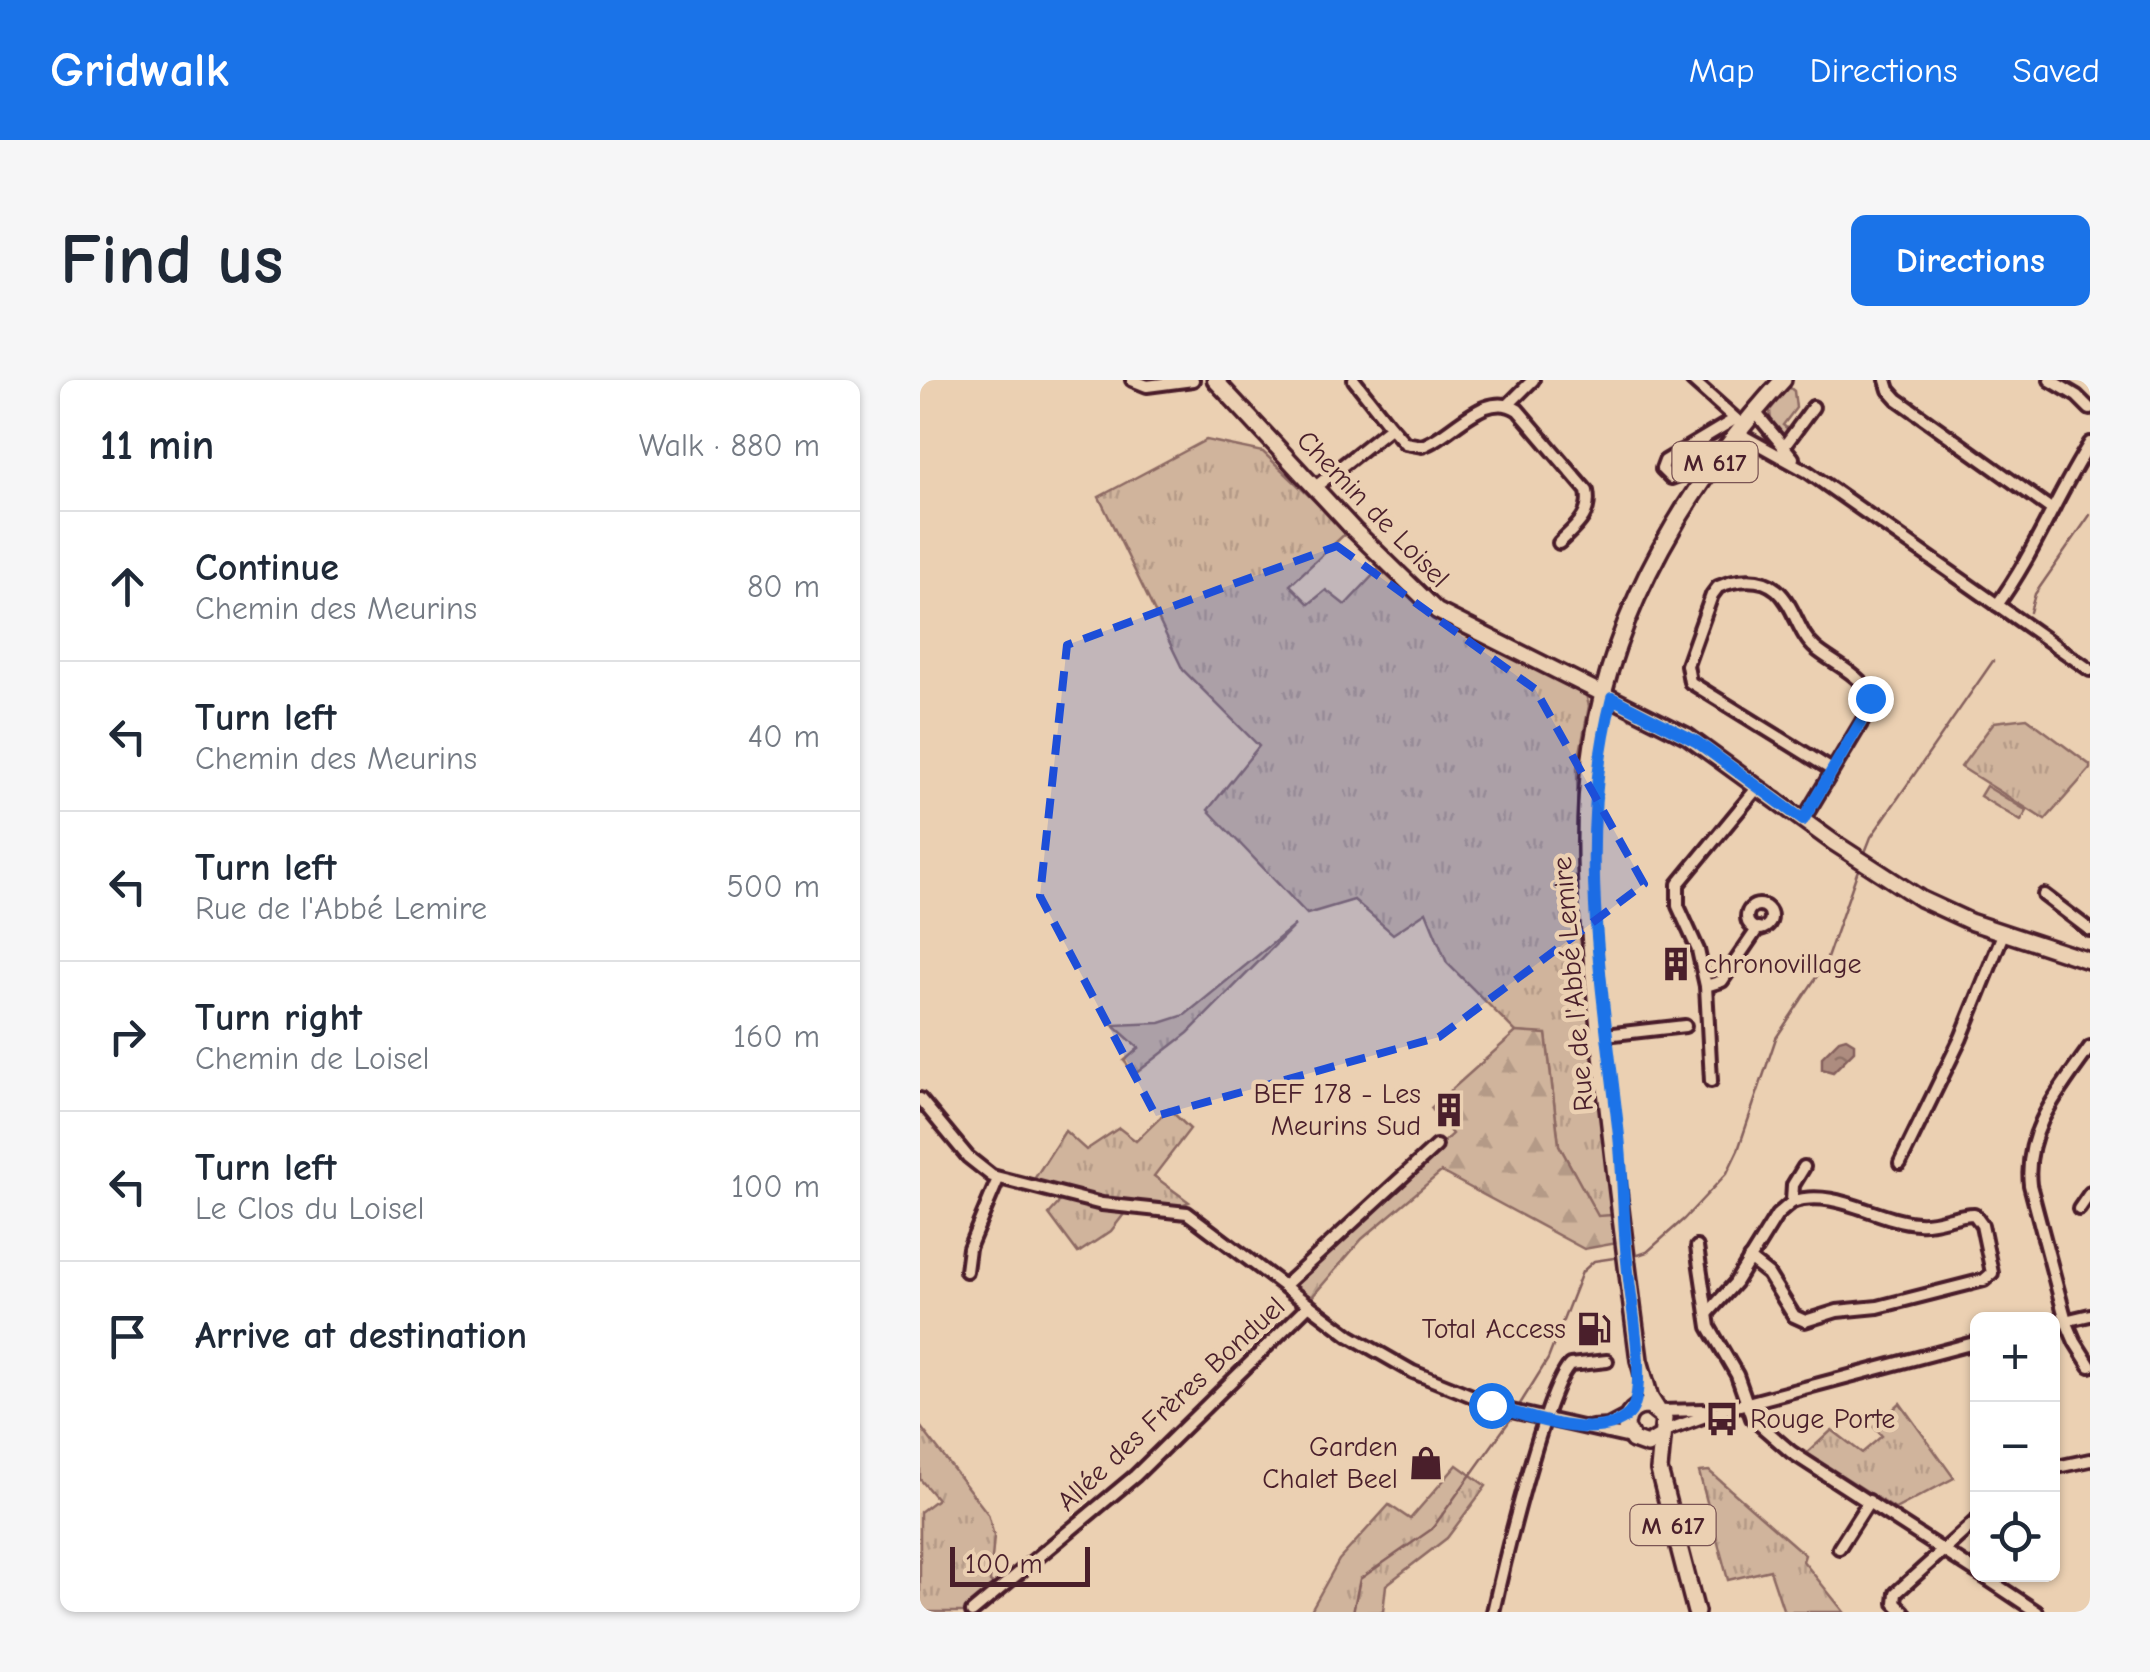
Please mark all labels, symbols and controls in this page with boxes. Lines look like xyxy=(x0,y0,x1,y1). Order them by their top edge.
text: Gridwalk xyxy=(50,43,229,98)
text: Map xyxy=(1689,50,1755,91)
text: Directions xyxy=(1810,50,1958,91)
text: Saved xyxy=(2013,50,2100,91)
button: Directions xyxy=(1851,215,2090,306)
text: Find us xyxy=(60,220,283,301)
text: 11 min xyxy=(100,421,214,470)
street label: Chemin de Loisel xyxy=(1290,424,1456,594)
text: Walk · 880 m xyxy=(639,427,820,464)
road number: M 617 xyxy=(1672,442,1758,482)
text: Continue xyxy=(195,546,339,590)
icon: ahead xyxy=(100,559,155,614)
text: 80 m xyxy=(747,568,820,605)
text: Chemin des Meurins xyxy=(195,590,477,627)
route end xyxy=(1848,676,1894,722)
text: Turn left xyxy=(195,696,336,740)
icon: left xyxy=(100,709,155,764)
text: 40 m xyxy=(748,718,820,755)
text: Chemin des Meurins xyxy=(195,740,477,777)
text: Turn left xyxy=(195,846,336,890)
street label: Rue de l'Abbé Lemire xyxy=(1546,855,1600,1113)
icon: left xyxy=(100,859,155,914)
text: 500 m xyxy=(727,868,820,905)
text: Rue de l'Abbé Lemire xyxy=(195,890,487,927)
building icon: chronovillage xyxy=(1657,945,1695,983)
place label: chronovillage xyxy=(1704,948,1862,980)
text: Turn right xyxy=(195,996,362,1040)
icon: right xyxy=(100,1009,155,1064)
text: 160 m xyxy=(733,1018,820,1055)
text: Chemin de Loisel xyxy=(195,1040,430,1077)
place label: BEF 178 - Les Meurins Sud xyxy=(1253,1078,1421,1142)
building icon: BEF 178 - Les Meurins Sud xyxy=(1430,1091,1468,1129)
text: Turn left xyxy=(195,1146,336,1190)
icon: left xyxy=(100,1159,155,1214)
text: 100 m xyxy=(731,1168,820,1205)
text: Le Clos du Loisel xyxy=(195,1190,424,1227)
street label: Allée des Frères Bonduel xyxy=(1051,1290,1291,1518)
icon: arrive xyxy=(100,1309,155,1364)
fuel station icon: Total Access xyxy=(1575,1310,1613,1348)
map controls xyxy=(1970,1312,2060,1582)
button: + xyxy=(1970,1312,2060,1402)
place label: Total Access xyxy=(1422,1313,1566,1345)
text: Arrive at destination xyxy=(195,1314,527,1358)
route start xyxy=(1469,1383,1515,1429)
bus stop icon: Rouge Porte xyxy=(1703,1400,1741,1438)
button: − xyxy=(1970,1402,2060,1492)
place label: Rouge Porte xyxy=(1750,1403,1895,1435)
place label: Garden Chalet Beel xyxy=(1262,1431,1398,1495)
shop icon: Garden Chalet Beel xyxy=(1407,1444,1445,1482)
button: locate xyxy=(1970,1492,2060,1582)
road number: M 617 xyxy=(1630,1505,1716,1545)
scale bar xyxy=(950,1542,1090,1586)
text: 100 m xyxy=(965,1548,1043,1580)

